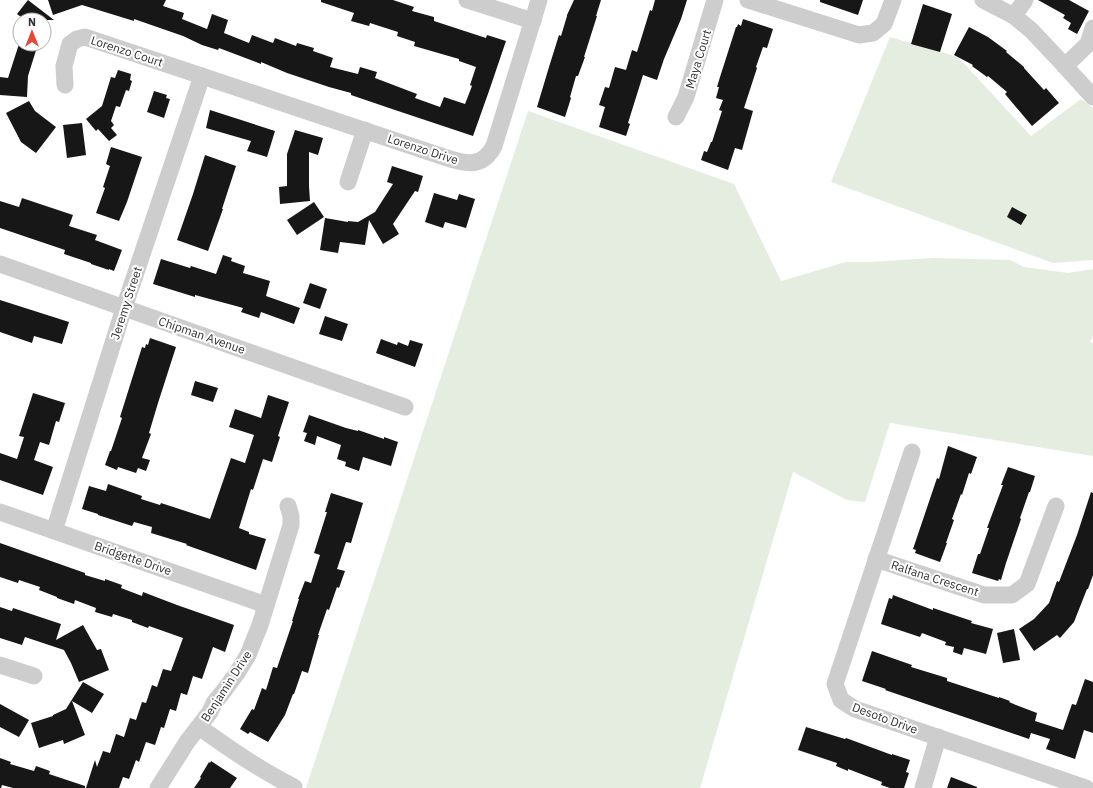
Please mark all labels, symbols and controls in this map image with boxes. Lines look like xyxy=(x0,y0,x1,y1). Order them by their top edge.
north arrow xyxy=(12,12,52,52)
text: N xyxy=(28,15,36,29)
street label: Maya Court xyxy=(682,28,714,90)
street label: Lorenzo Court xyxy=(89,32,165,70)
street label: Lorenzo Drive xyxy=(386,131,461,168)
street label: Jeremy Street xyxy=(107,265,145,341)
street label: Chipman Avenue xyxy=(157,313,248,357)
street label: Bridgette Drive xyxy=(92,538,174,578)
street label: Ralfana Crescent xyxy=(889,557,981,599)
street label: Benjamin Drive xyxy=(197,647,255,724)
street label: Desoto Drive xyxy=(850,699,920,737)

